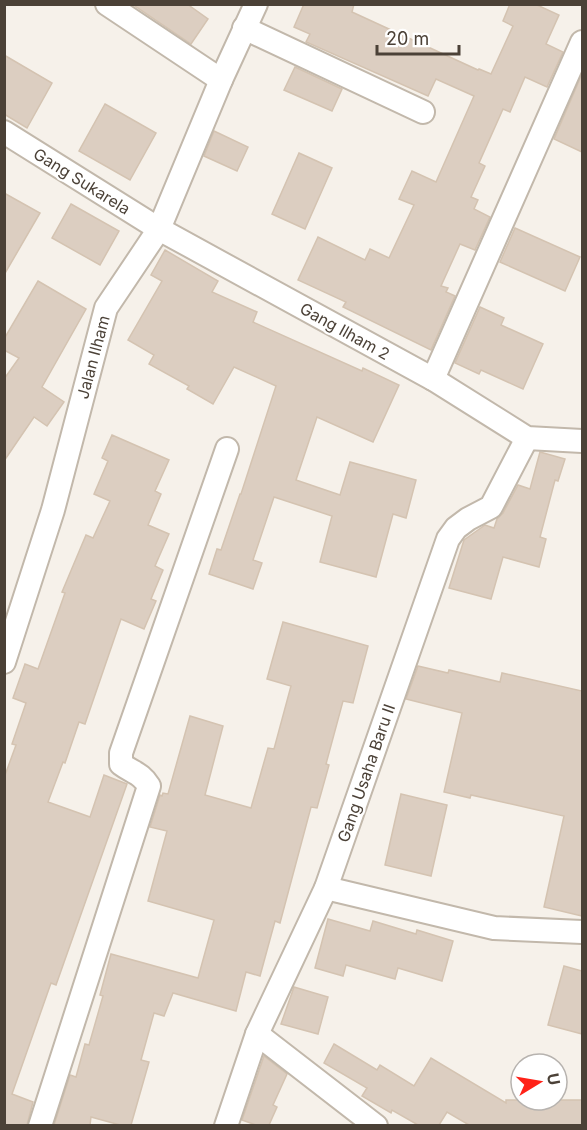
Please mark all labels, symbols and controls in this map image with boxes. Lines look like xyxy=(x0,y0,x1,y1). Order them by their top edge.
scale bar xyxy=(377,18,460,56)
text: 20 m xyxy=(386,28,429,49)
street label: Gang Sukarela xyxy=(30,143,134,219)
street label: Gang Ilham 2 xyxy=(297,298,393,364)
street label: Jalan Ilham xyxy=(72,313,114,401)
street label: Gang Usaha Baru II xyxy=(333,701,399,845)
north arrow xyxy=(509,1052,569,1112)
text: U xyxy=(543,1071,565,1087)

